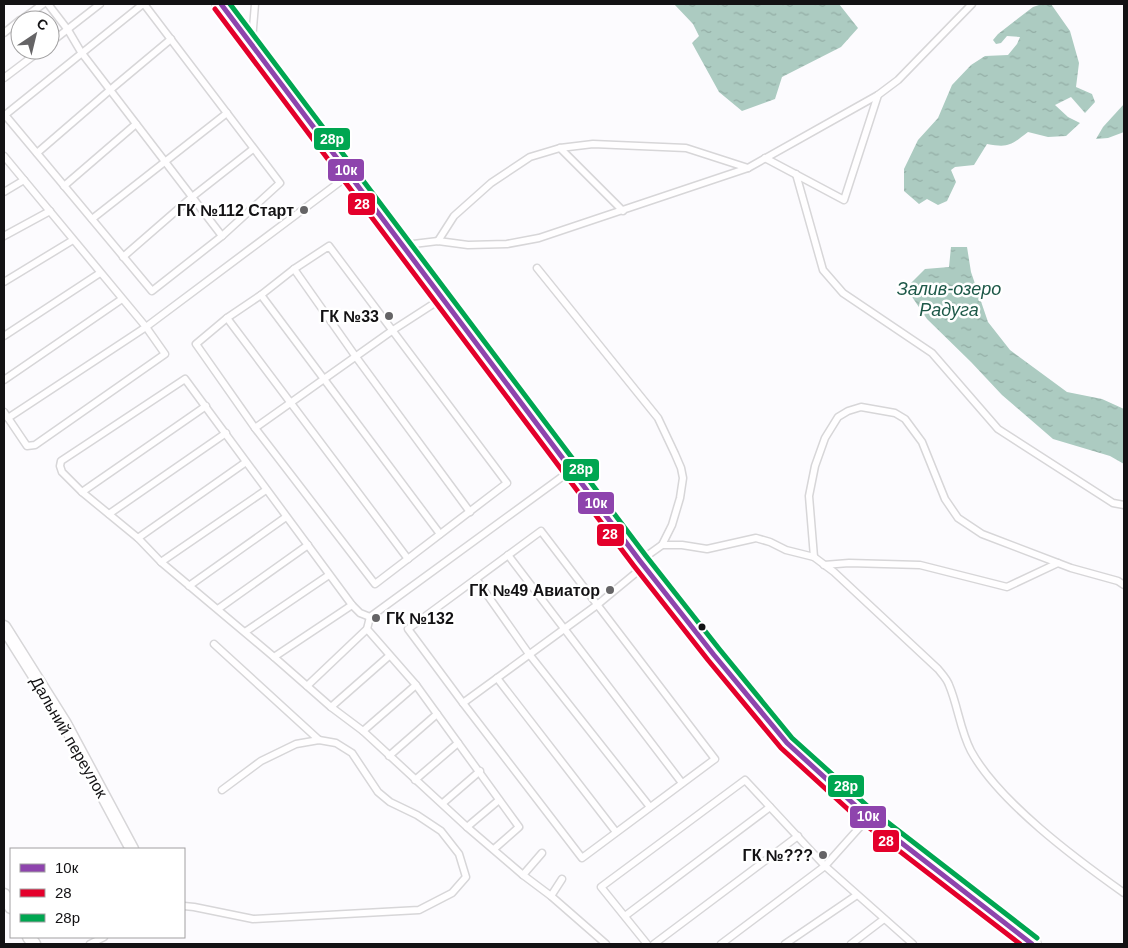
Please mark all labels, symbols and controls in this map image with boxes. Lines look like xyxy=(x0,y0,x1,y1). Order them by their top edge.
north arrow xyxy=(10,10,60,60)
text: С xyxy=(34,15,51,34)
line badge: 28р xyxy=(313,127,351,151)
text: 28р xyxy=(320,131,344,147)
line badge: 10к xyxy=(327,158,365,182)
text: 10к xyxy=(335,162,358,178)
line badge: 28 xyxy=(347,192,376,216)
text: 28 xyxy=(354,196,370,212)
place label: ГК №112 Старт xyxy=(177,202,294,219)
marker: ГК №112 Старт xyxy=(298,204,310,216)
water label: Залив-озеро Радуга xyxy=(897,279,1001,320)
place label: ГК №33 xyxy=(320,308,379,325)
marker: ГК №33 xyxy=(383,310,395,322)
line badge: 28р xyxy=(562,458,600,482)
text: 28р xyxy=(569,461,593,477)
line badge: 10к xyxy=(577,491,615,515)
text: 10к xyxy=(585,495,608,511)
line badge: 28 xyxy=(596,523,625,547)
text: 28 xyxy=(602,526,618,542)
place label: ГК №49 Авиатор xyxy=(469,582,600,599)
marker: ГК №49 Авиатор xyxy=(604,584,616,596)
place label: ГК №132 xyxy=(386,610,454,627)
marker: ГК №132 xyxy=(370,612,382,624)
unlabelled marker xyxy=(697,622,707,632)
street label: Дальний переулок xyxy=(27,674,111,801)
line badge: 28р xyxy=(827,774,865,798)
text: 28р xyxy=(834,778,858,794)
line badge: 10к xyxy=(849,805,887,829)
text: 10к xyxy=(857,808,880,824)
line badge: 28 xyxy=(872,829,900,853)
text: 28 xyxy=(878,833,894,849)
place label: ГК №??? xyxy=(743,847,813,864)
legend xyxy=(10,848,185,938)
marker: ГК №??? xyxy=(817,849,829,861)
text: 10к xyxy=(55,859,79,876)
text: 28 xyxy=(55,884,72,901)
text: 28р xyxy=(55,909,80,926)

